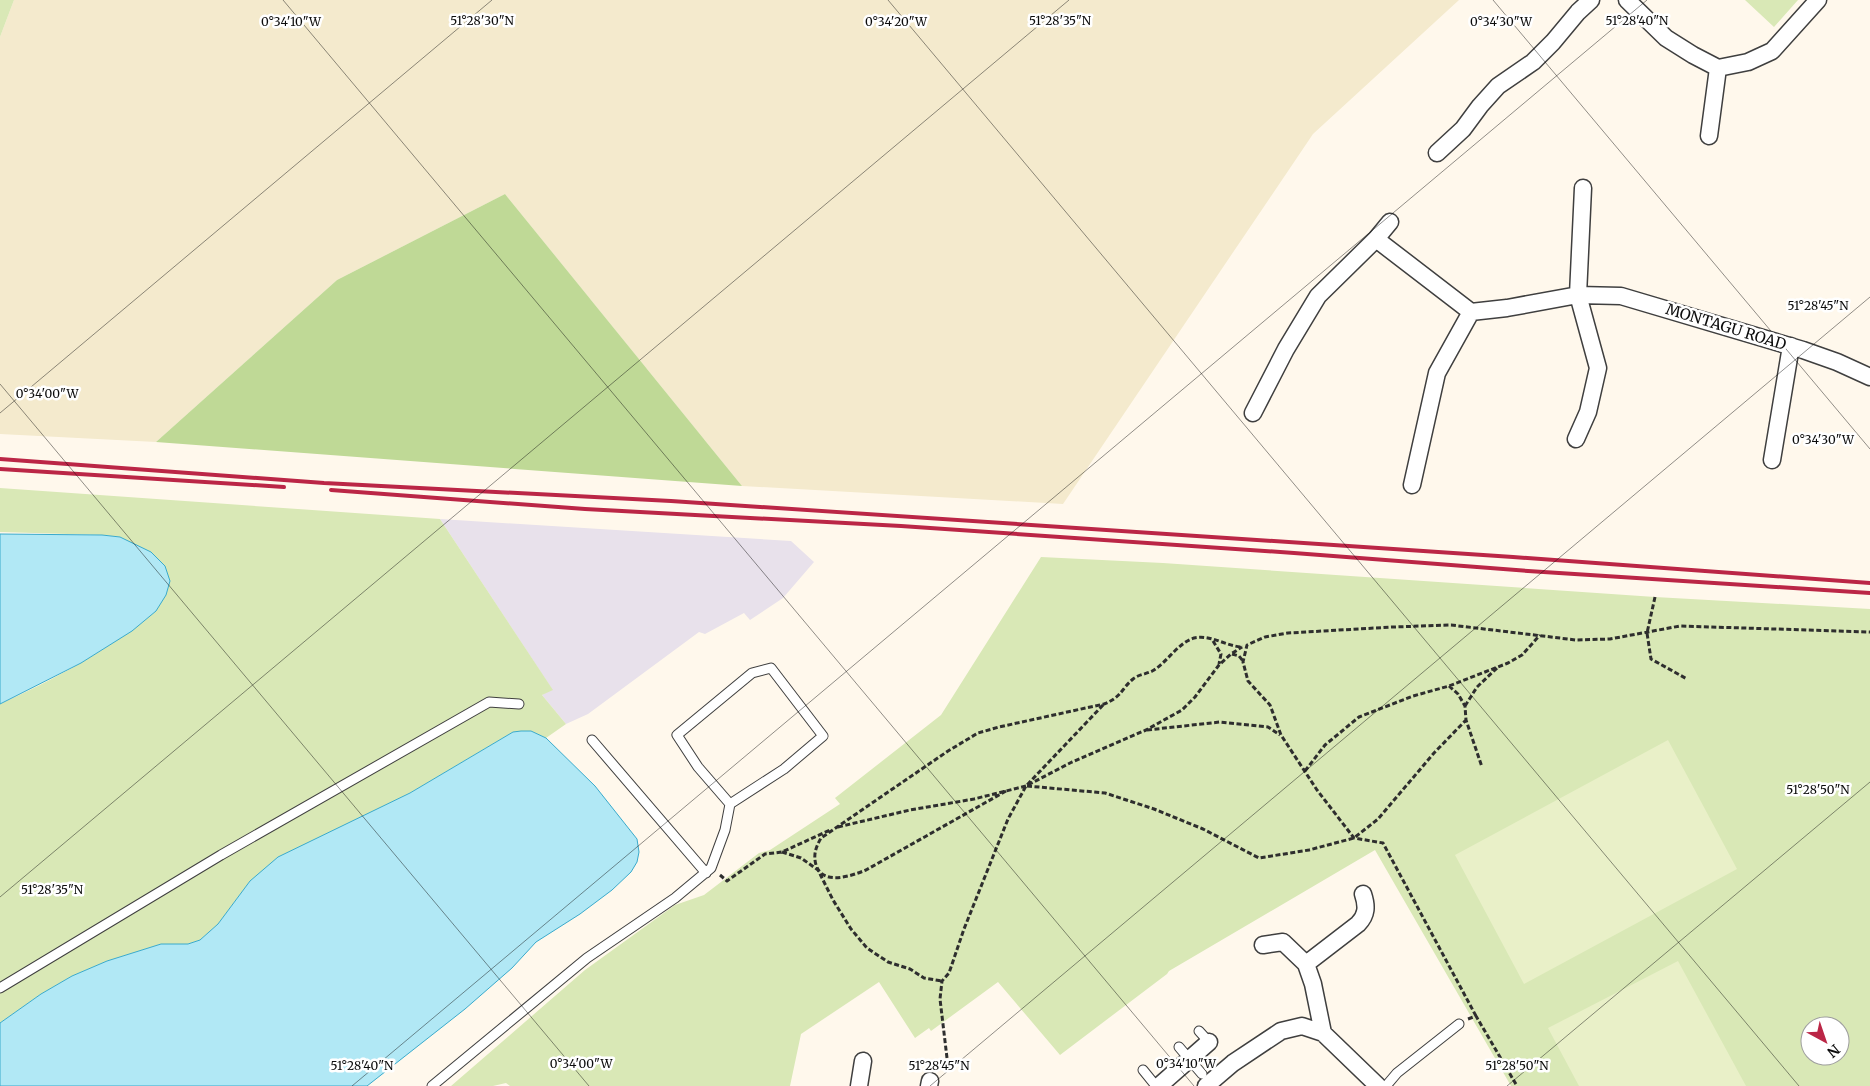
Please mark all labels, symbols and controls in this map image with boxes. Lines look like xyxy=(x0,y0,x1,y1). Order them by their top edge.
text: 51°28'30"N xyxy=(450,13,514,28)
text: 51°28'35"N xyxy=(1029,13,1092,28)
text: 51°28'40"N xyxy=(1606,13,1669,28)
text: 0°34'10"W xyxy=(261,14,322,29)
text: 0°34'20"W xyxy=(865,14,928,29)
text: 0°34'30"W xyxy=(1470,14,1533,29)
text: 51°28'45"N xyxy=(1788,298,1849,313)
street label: MONTAGU ROAD xyxy=(1663,299,1789,354)
text: 0°34'00"W xyxy=(16,386,79,401)
text: 0°34'30"W xyxy=(1792,432,1855,447)
text: 51°28'50"N xyxy=(1786,782,1850,797)
text: 51°28'35"N xyxy=(21,882,84,897)
north arrow xyxy=(1800,1016,1850,1066)
text: N xyxy=(1823,1041,1843,1061)
text: 0°34'00"W xyxy=(550,1056,613,1071)
text: 0°34'10"W xyxy=(1156,1056,1217,1071)
text: 51°28'40"N xyxy=(331,1058,394,1073)
text: 51°28'45"N xyxy=(909,1058,970,1073)
text: 51°28'50"N xyxy=(1485,1058,1549,1073)

